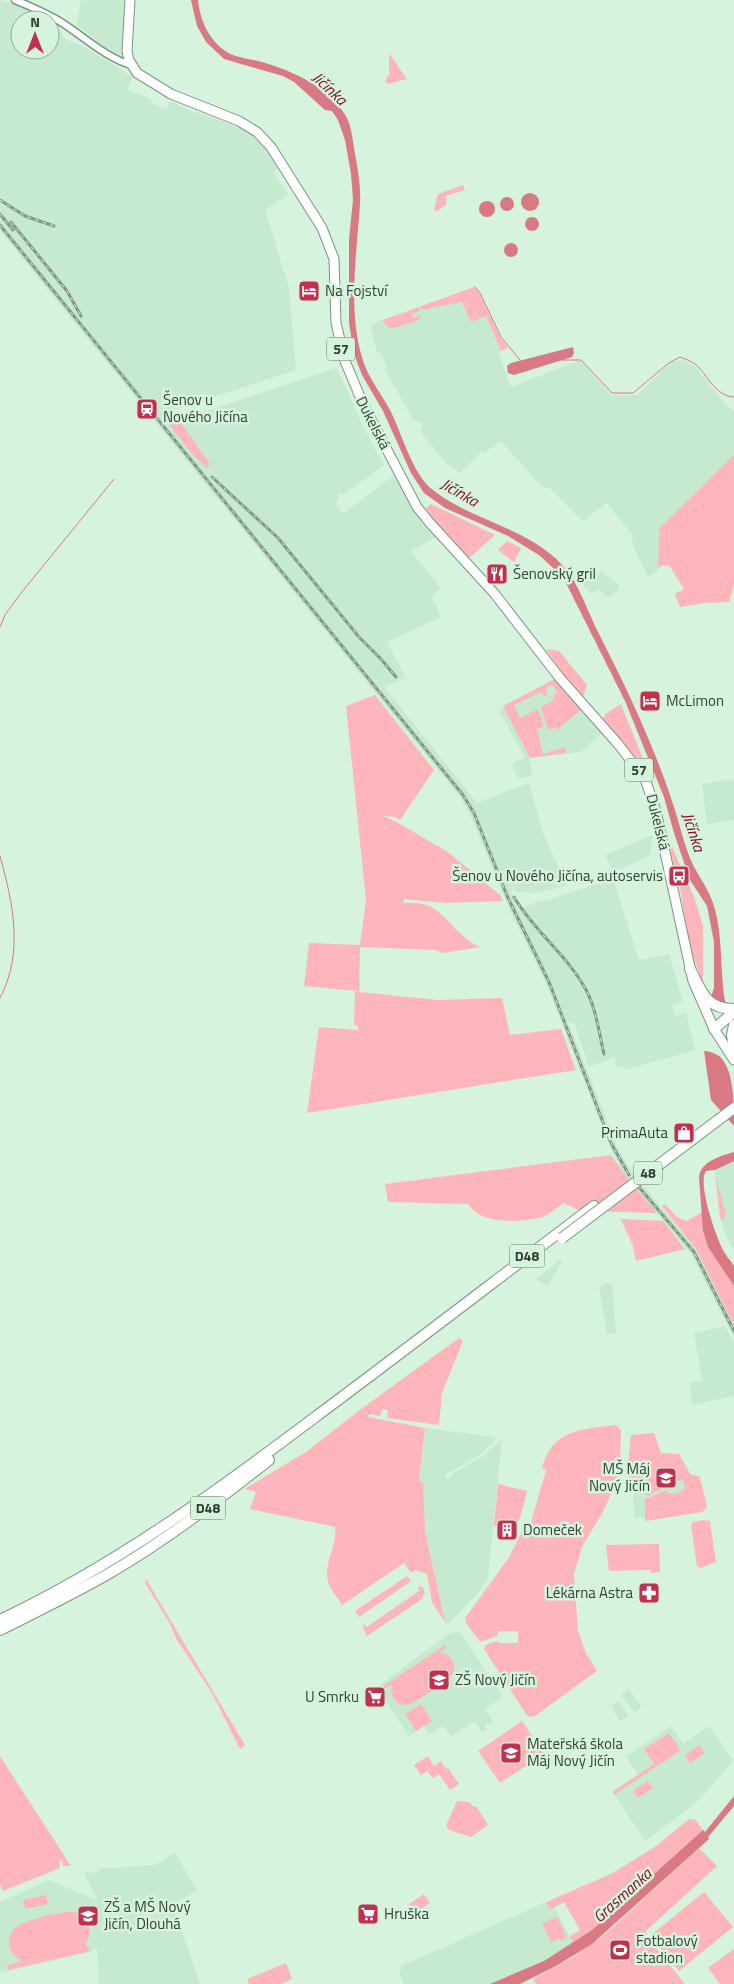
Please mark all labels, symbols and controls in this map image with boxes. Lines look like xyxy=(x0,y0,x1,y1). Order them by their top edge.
north arrow xyxy=(10,10,60,60)
text: N xyxy=(30,11,40,32)
water label: Jičínka xyxy=(307,66,354,111)
hotel icon: Na Fojství xyxy=(297,279,321,303)
place label: Na Fojství xyxy=(325,279,389,302)
road number: 57 xyxy=(327,338,355,360)
place label: Šenov u Nového Jičína xyxy=(163,388,248,428)
street label: Dukelská xyxy=(350,392,397,454)
station icon: Šenov u Nového Jičína xyxy=(135,397,159,421)
water label: Jičínka xyxy=(437,472,484,513)
restaurant icon: Šenovský gril xyxy=(485,562,509,586)
place label: Šenovský gril xyxy=(513,562,596,585)
hotel icon: McLimon xyxy=(638,689,662,713)
place label: McLimon xyxy=(666,689,724,712)
road number: 57 xyxy=(625,758,653,782)
street label: Dukelská xyxy=(640,791,677,853)
water label: Jičínka xyxy=(676,809,712,856)
place label: Šenov u Nového Jičína, autoservis xyxy=(452,864,663,887)
bus stop icon: Šenov u Nového Jičína, autoservis xyxy=(667,864,691,888)
place label: PrimaAuta xyxy=(601,1121,668,1144)
shop icon: PrimaAuta xyxy=(672,1121,696,1145)
road number: 48 xyxy=(634,1162,662,1184)
road number: D48 xyxy=(510,1244,544,1268)
place label: MŠ Máj Nový Jičín xyxy=(589,1457,650,1497)
school or university icon: MŠ Máj Nový Jičín xyxy=(654,1466,678,1490)
road number: D48 xyxy=(190,1496,226,1520)
building icon: Domeček xyxy=(495,1518,519,1542)
place label: Domeček xyxy=(523,1518,582,1541)
place label: Lékárna Astra xyxy=(546,1581,633,1604)
pharmacy icon: Lékárna Astra xyxy=(637,1581,661,1605)
school or university icon: ZŠ Nový Jičín xyxy=(427,1668,451,1692)
place label: ZŠ Nový Jičín xyxy=(455,1668,536,1691)
place label: U Smrku xyxy=(305,1685,359,1708)
supermarket icon: U Smrku xyxy=(363,1685,387,1709)
place label: Mateřská škola Máj Nový Jičín xyxy=(527,1732,623,1772)
school or university icon: Mateřská škola Máj Nový Jičín xyxy=(499,1741,523,1765)
water label: Grasmanka xyxy=(587,1861,658,1928)
place label: ZŠ a MŠ Nový Jičín, Dlouhá xyxy=(104,1895,191,1935)
supermarket icon: Hruška xyxy=(356,1902,380,1926)
place label: Hruška xyxy=(384,1902,429,1925)
school or university icon: ZŠ a MŠ Nový Jičín, Dlouhá xyxy=(76,1904,100,1928)
place label: Fotbalový stadion xyxy=(636,1929,698,1969)
sports icon: Fotbalový stadion xyxy=(608,1938,632,1962)

